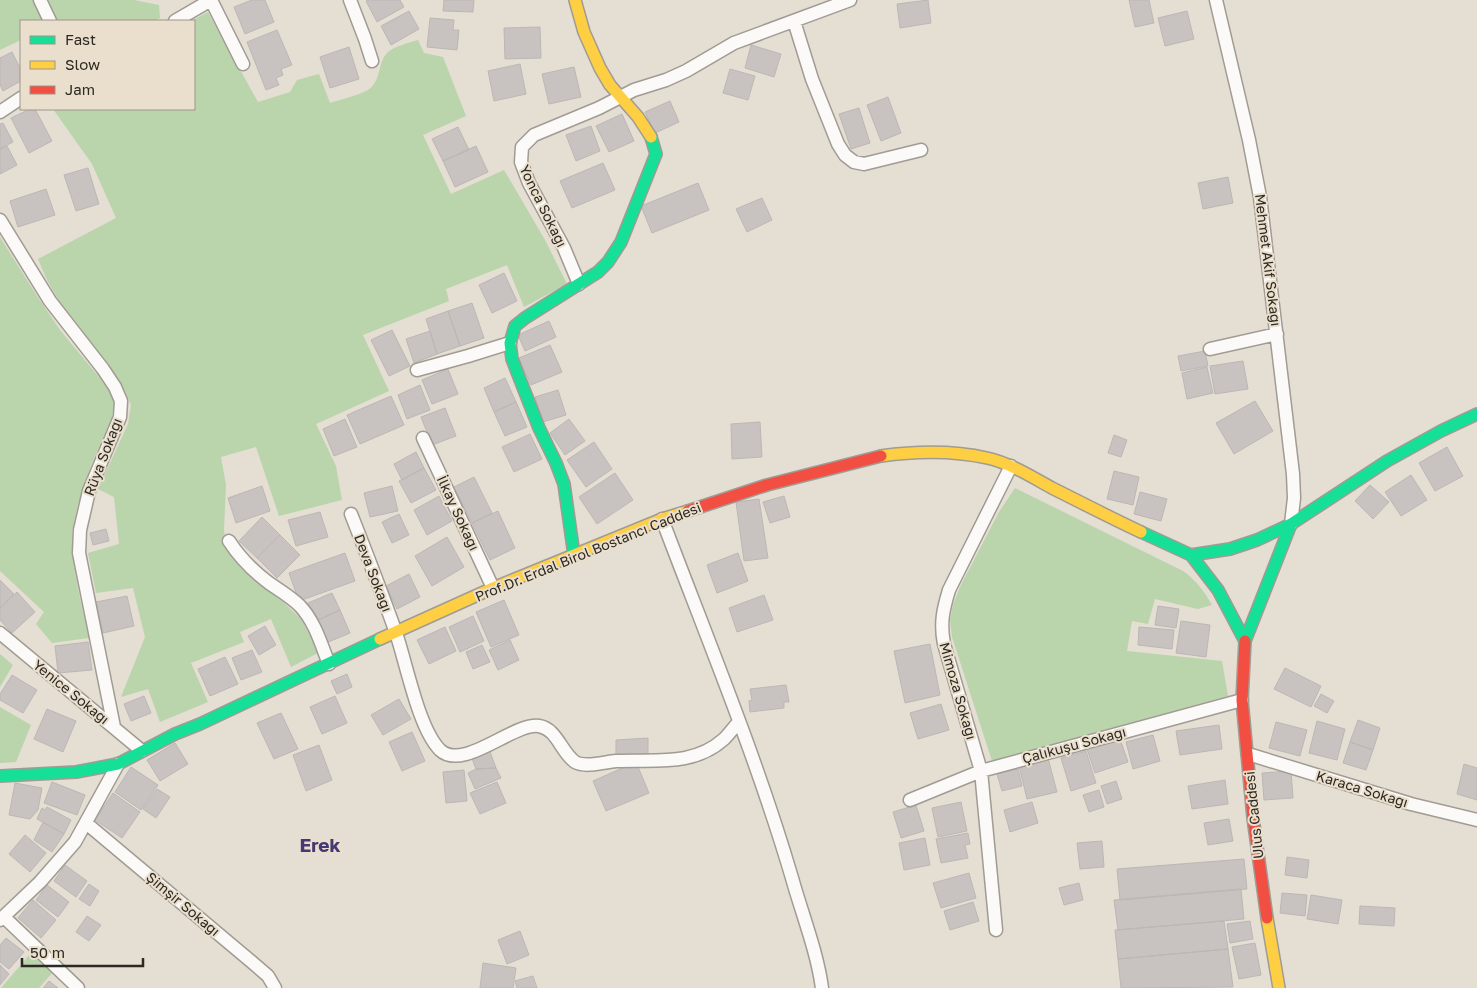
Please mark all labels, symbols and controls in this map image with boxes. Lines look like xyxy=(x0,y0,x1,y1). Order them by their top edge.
legend xyxy=(20,20,195,110)
text: Fast xyxy=(65,30,96,48)
text: Slow xyxy=(65,55,100,73)
text: Jam xyxy=(65,80,95,98)
street label: Yonca Sokağı xyxy=(516,162,571,250)
street label: Mehmet Akif Sokağı xyxy=(1252,193,1285,327)
street label: Rüya Sokağı xyxy=(80,416,125,498)
street label: İlkay Sokağı xyxy=(434,472,483,553)
street label: Prof.Dr. Erdal Birol Bostancı Caddesi xyxy=(472,498,703,605)
street label: Deva Sokağı xyxy=(351,532,396,614)
street label: Mimoza Sokağı xyxy=(936,640,981,742)
street label: Yenice Sokağı xyxy=(30,656,113,727)
street label: Çalıkuşu Sokağı xyxy=(1020,722,1128,767)
street label: Karaca Sokağı xyxy=(1314,766,1410,811)
street label: Ulus Caddesi xyxy=(1240,770,1267,860)
district label: Erek xyxy=(299,833,341,856)
street label: Şimşir Sokağı xyxy=(143,868,224,939)
scale bar xyxy=(22,936,144,968)
text: 50 m xyxy=(30,943,65,961)

